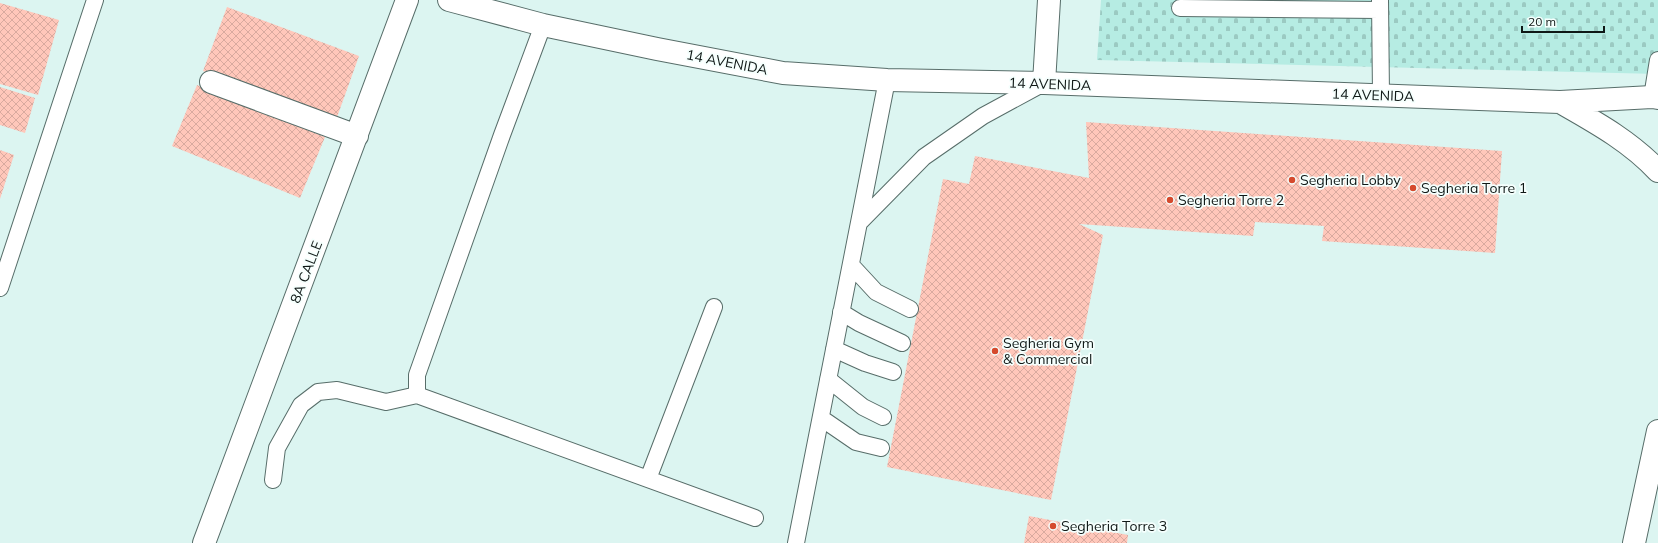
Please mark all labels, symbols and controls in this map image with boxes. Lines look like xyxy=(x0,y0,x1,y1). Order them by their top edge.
scale bar xyxy=(1522,8,1604,34)
text: 20 m xyxy=(1528,14,1556,29)
street label: 14 AVENIDA xyxy=(685,45,770,79)
street label: 14 AVENIDA xyxy=(1008,74,1092,94)
street label: 14 AVENIDA xyxy=(1331,85,1415,105)
place label: Segheria Lobby xyxy=(1300,171,1401,189)
marker: Segheria Lobby xyxy=(1287,175,1297,185)
place label: Segheria Torre 1 xyxy=(1421,179,1527,197)
marker: Segheria Torre 1 xyxy=(1408,183,1418,193)
place label: Segheria Torre 2 xyxy=(1178,191,1284,209)
marker: Segheria Torre 2 xyxy=(1165,195,1175,205)
street label: 8A CALLE xyxy=(286,238,326,306)
place label: Segheria Gym & Commercial xyxy=(1003,334,1094,368)
marker: Segheria Gym & Commercial xyxy=(990,346,1000,356)
place label: Segheria Torre 3 xyxy=(1061,517,1167,535)
marker: Segheria Torre 3 xyxy=(1048,521,1058,531)

